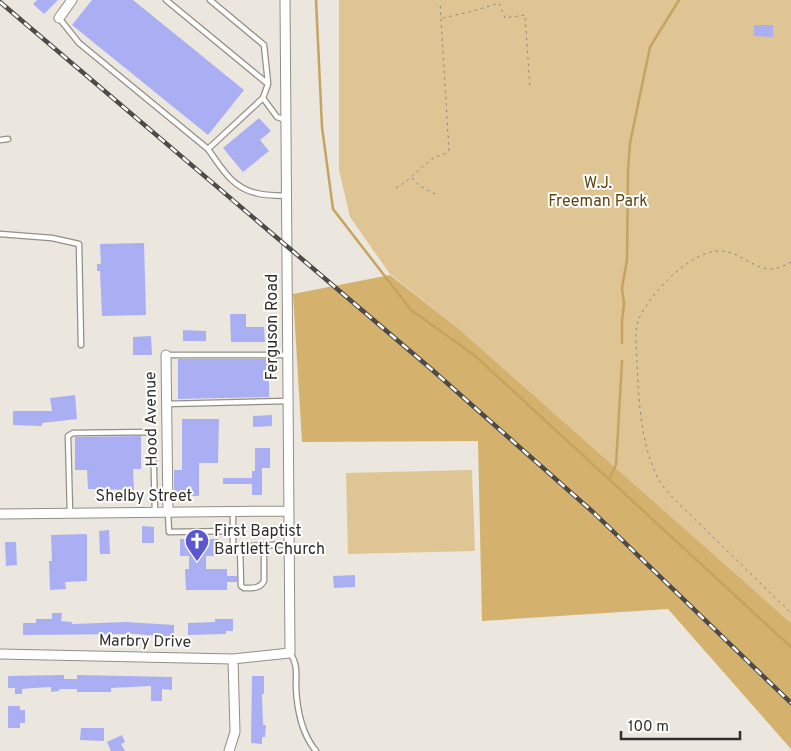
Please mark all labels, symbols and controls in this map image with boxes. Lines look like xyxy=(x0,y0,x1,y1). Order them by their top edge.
park label: W.J. Freeman Park xyxy=(548,174,648,212)
street label: Ferguson Road xyxy=(263,274,283,380)
street label: Hood Avenue xyxy=(141,371,163,467)
street label: Shelby Street xyxy=(96,487,192,507)
place label: First Baptist Bartlett Church xyxy=(214,522,325,560)
church icon: First Baptist Bartlett Church xyxy=(184,528,210,562)
street label: Marbry Drive xyxy=(99,631,191,653)
scale bar xyxy=(621,708,740,740)
text: 100 m xyxy=(628,718,669,737)

